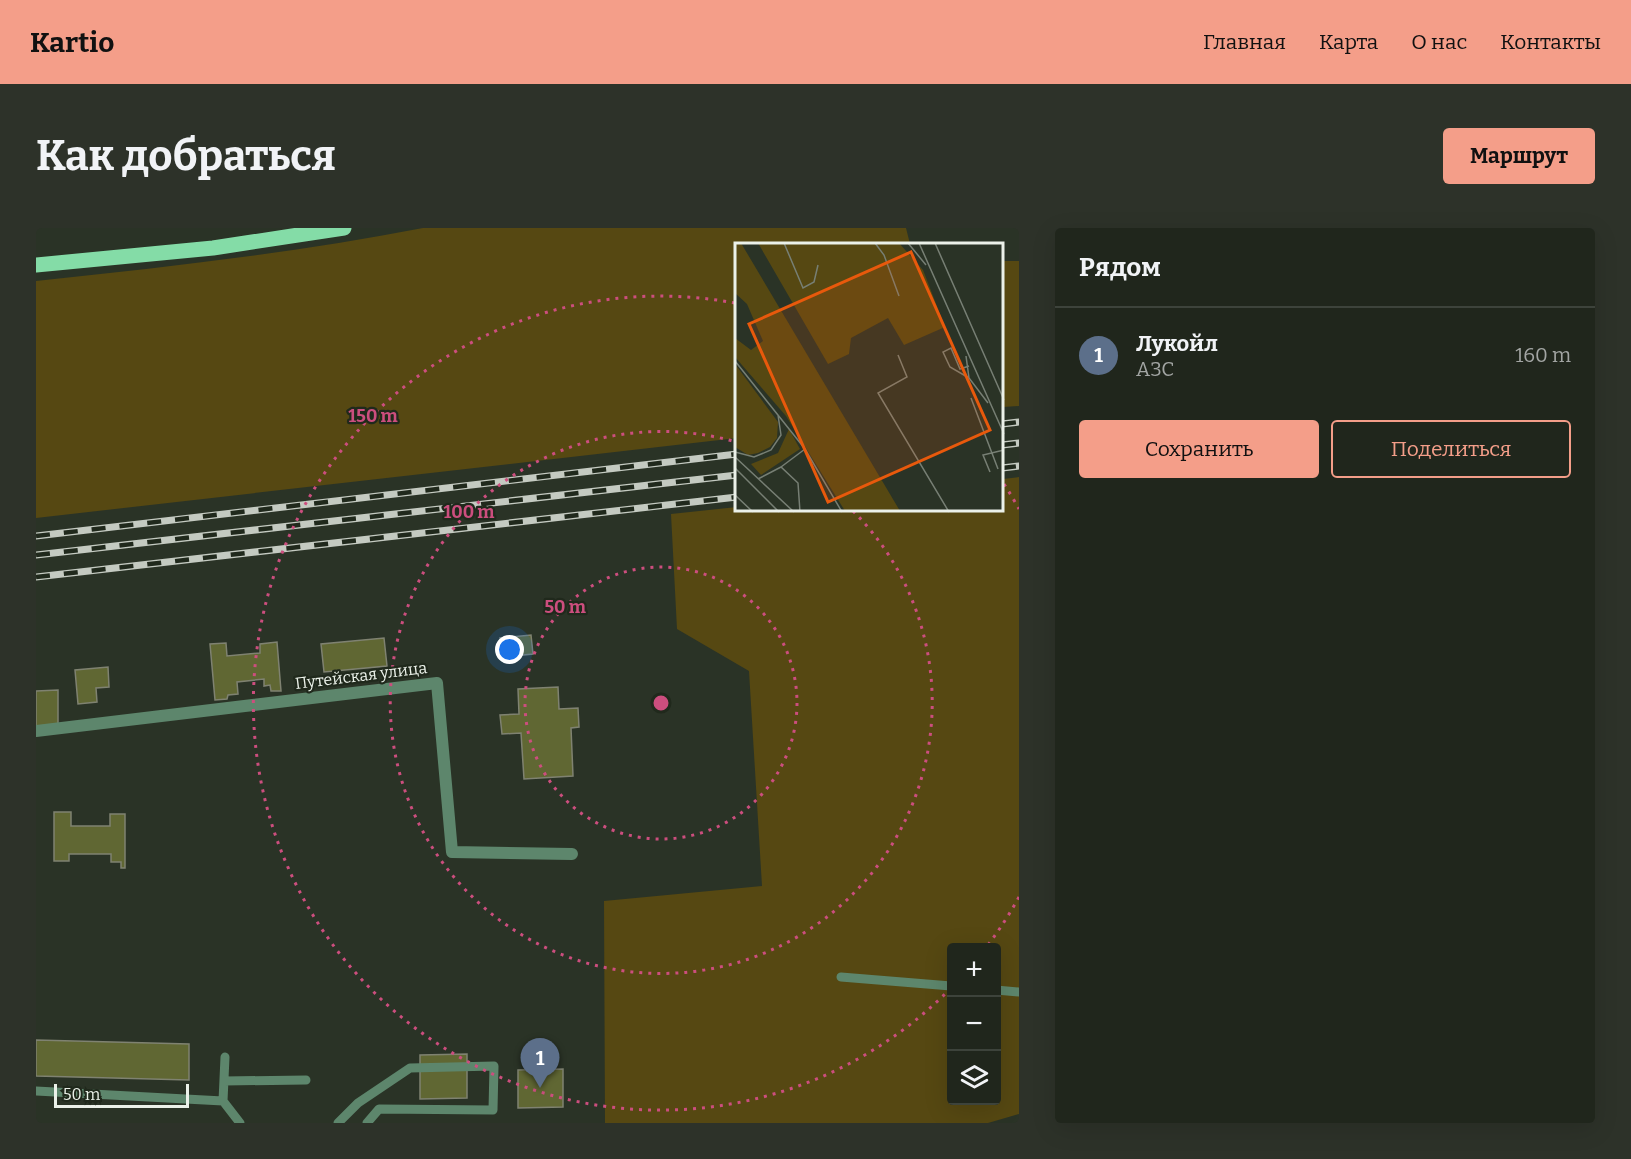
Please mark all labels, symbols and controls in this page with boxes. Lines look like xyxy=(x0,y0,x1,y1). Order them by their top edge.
text: Kartio xyxy=(30,26,114,59)
text: Главная xyxy=(1203,29,1286,55)
text: Карта xyxy=(1319,29,1378,55)
text: О нас xyxy=(1411,29,1467,55)
text: Контакты xyxy=(1500,29,1601,55)
button: Маршрут xyxy=(1443,128,1595,184)
text: Как добраться xyxy=(36,131,336,181)
inset map xyxy=(735,243,1004,512)
text: Рядом xyxy=(1079,252,1161,283)
text: Лукойл xyxy=(1136,330,1218,357)
text: 1 xyxy=(1094,343,1103,367)
text: 160 m xyxy=(1515,343,1571,367)
text: АЗС xyxy=(1136,357,1174,381)
text: 150 m xyxy=(348,405,398,427)
button: Сохранить xyxy=(1079,420,1319,478)
button: Поделиться xyxy=(1331,420,1571,478)
text: 100 m xyxy=(443,501,495,523)
text: 50 m xyxy=(544,596,586,618)
your location xyxy=(495,635,524,664)
street label: Путейская улица xyxy=(294,658,428,693)
centre of rings xyxy=(651,693,671,713)
map controls xyxy=(947,943,1001,1105)
button: + xyxy=(947,943,1001,997)
button: − xyxy=(947,997,1001,1051)
pin: 1 xyxy=(520,1038,560,1088)
button: layers xyxy=(947,1051,1001,1105)
scale bar xyxy=(54,1081,189,1108)
text: 50 m xyxy=(63,1085,100,1104)

